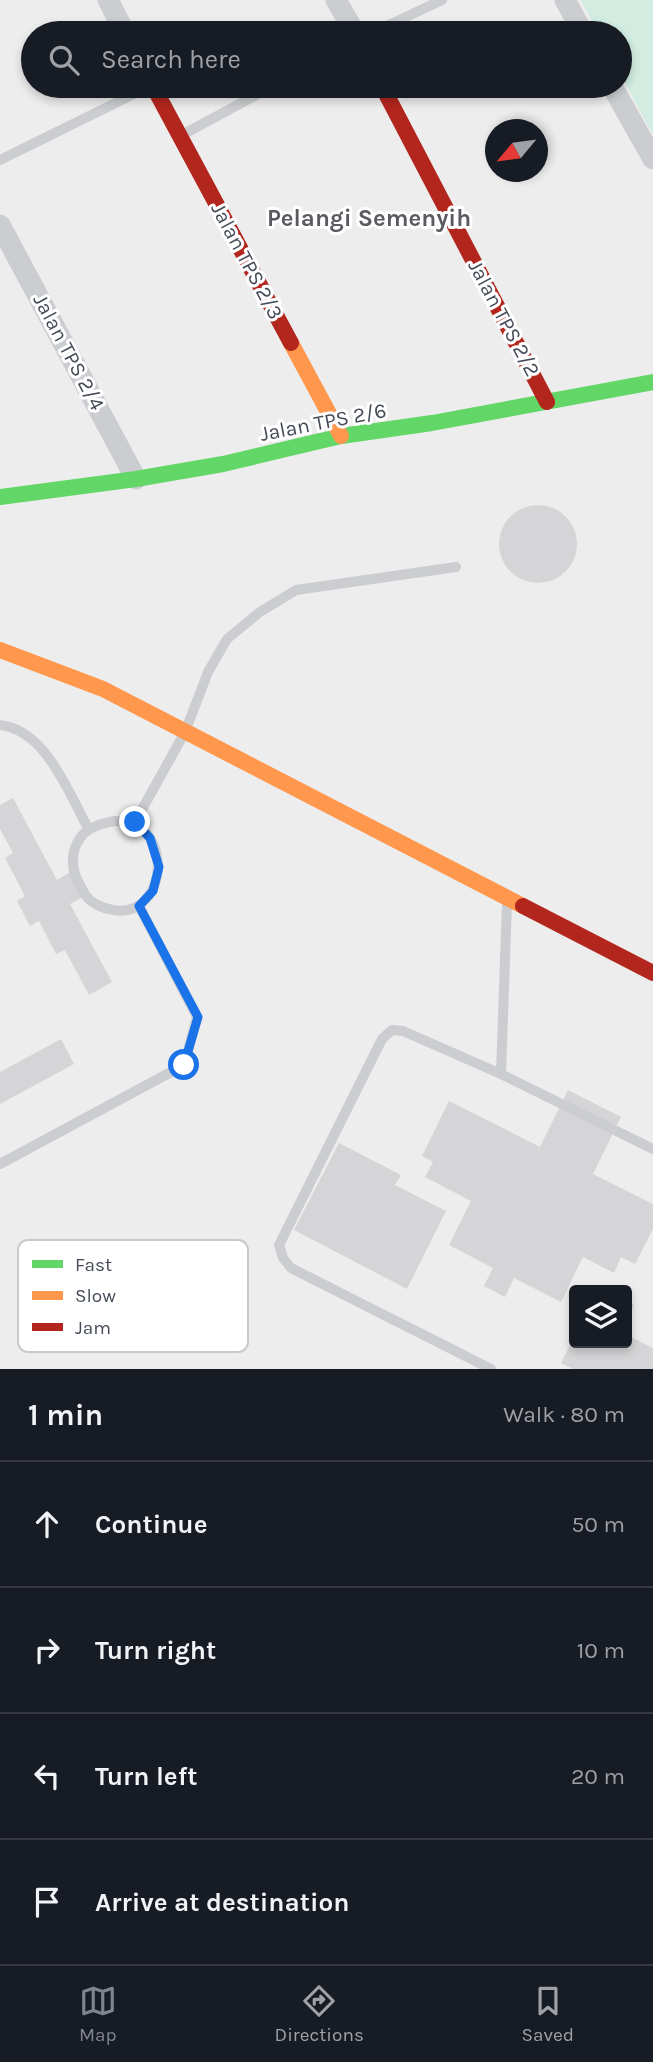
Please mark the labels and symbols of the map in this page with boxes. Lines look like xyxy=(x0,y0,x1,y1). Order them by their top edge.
north arrow xyxy=(485,119,548,182)
street label: Jalan TPS 2/3 xyxy=(206,199,288,323)
district label: Pelangi Semenyih xyxy=(267,204,471,232)
street label: Jalan TPS 2/2 xyxy=(463,256,545,380)
street label: Jalan TPS 2/4 xyxy=(28,290,110,414)
street label: Jalan TPS 2/6 xyxy=(258,398,388,446)
route end xyxy=(119,806,150,837)
route start xyxy=(168,1049,199,1080)
legend xyxy=(18,1240,248,1352)
text: Fast xyxy=(75,1254,112,1276)
text: Slow xyxy=(75,1285,116,1307)
text: Jam xyxy=(75,1317,111,1339)

